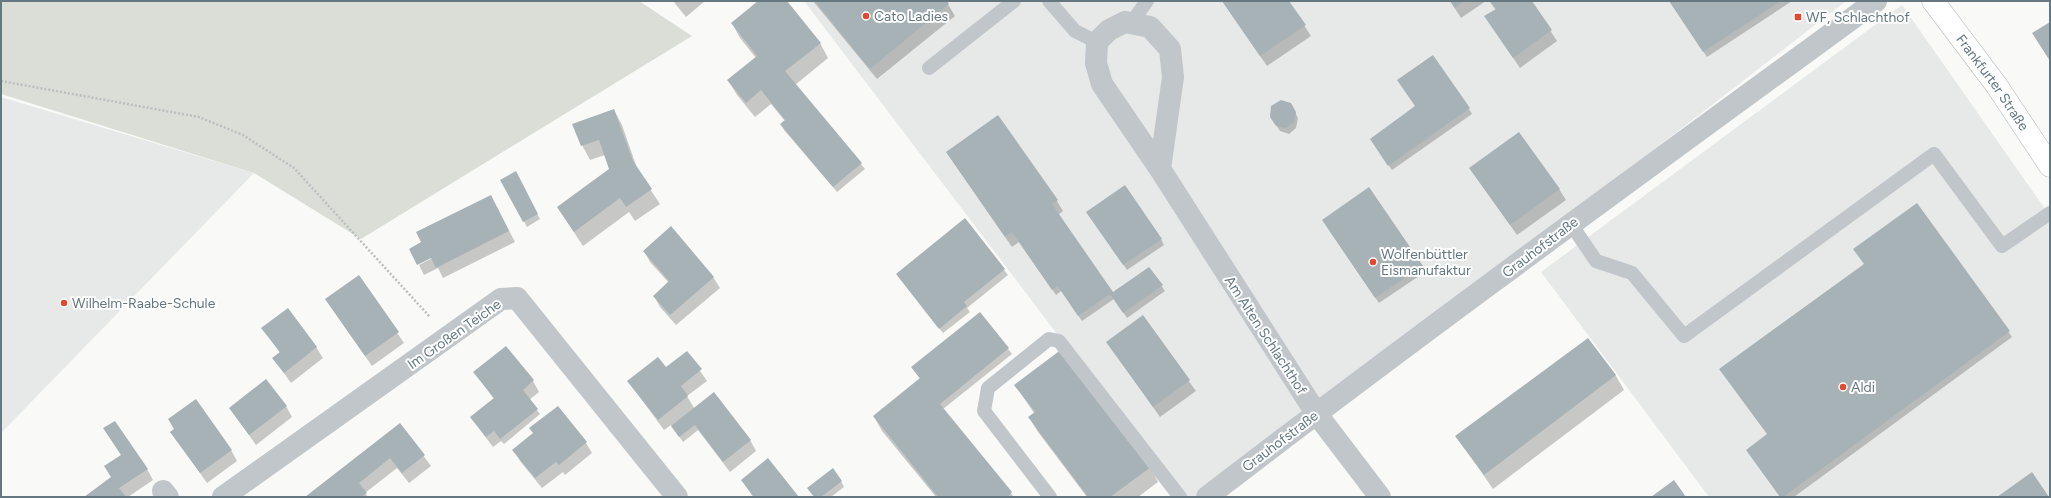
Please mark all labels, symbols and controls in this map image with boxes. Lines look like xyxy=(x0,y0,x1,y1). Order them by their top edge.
place label: Cato Ladies xyxy=(874,8,948,25)
place label: WF, Schlachthof xyxy=(1806,9,1910,26)
marker: Cato Ladies xyxy=(861,11,871,21)
marker: WF, Schlachthof xyxy=(1793,12,1803,22)
street label: Frankfurter Straße xyxy=(1952,31,2032,134)
street label: Grauhofstraße xyxy=(1499,213,1582,281)
place label: Wolfenbüttler Eismanufaktur xyxy=(1381,246,1471,279)
marker: Wolfenbüttler Eismanufaktur xyxy=(1368,257,1378,267)
street label: Am Alten Schlachthof xyxy=(1221,273,1311,398)
place label: Wilhelm-Raabe-Schule xyxy=(72,295,216,312)
street label: Im Großen Teiche xyxy=(404,296,505,373)
marker: Wilhelm-Raabe-Schule xyxy=(59,298,69,308)
place label: Aldi xyxy=(1851,379,1875,396)
marker: Aldi xyxy=(1838,382,1848,392)
street label: Grauhofstraße xyxy=(1239,407,1322,475)

